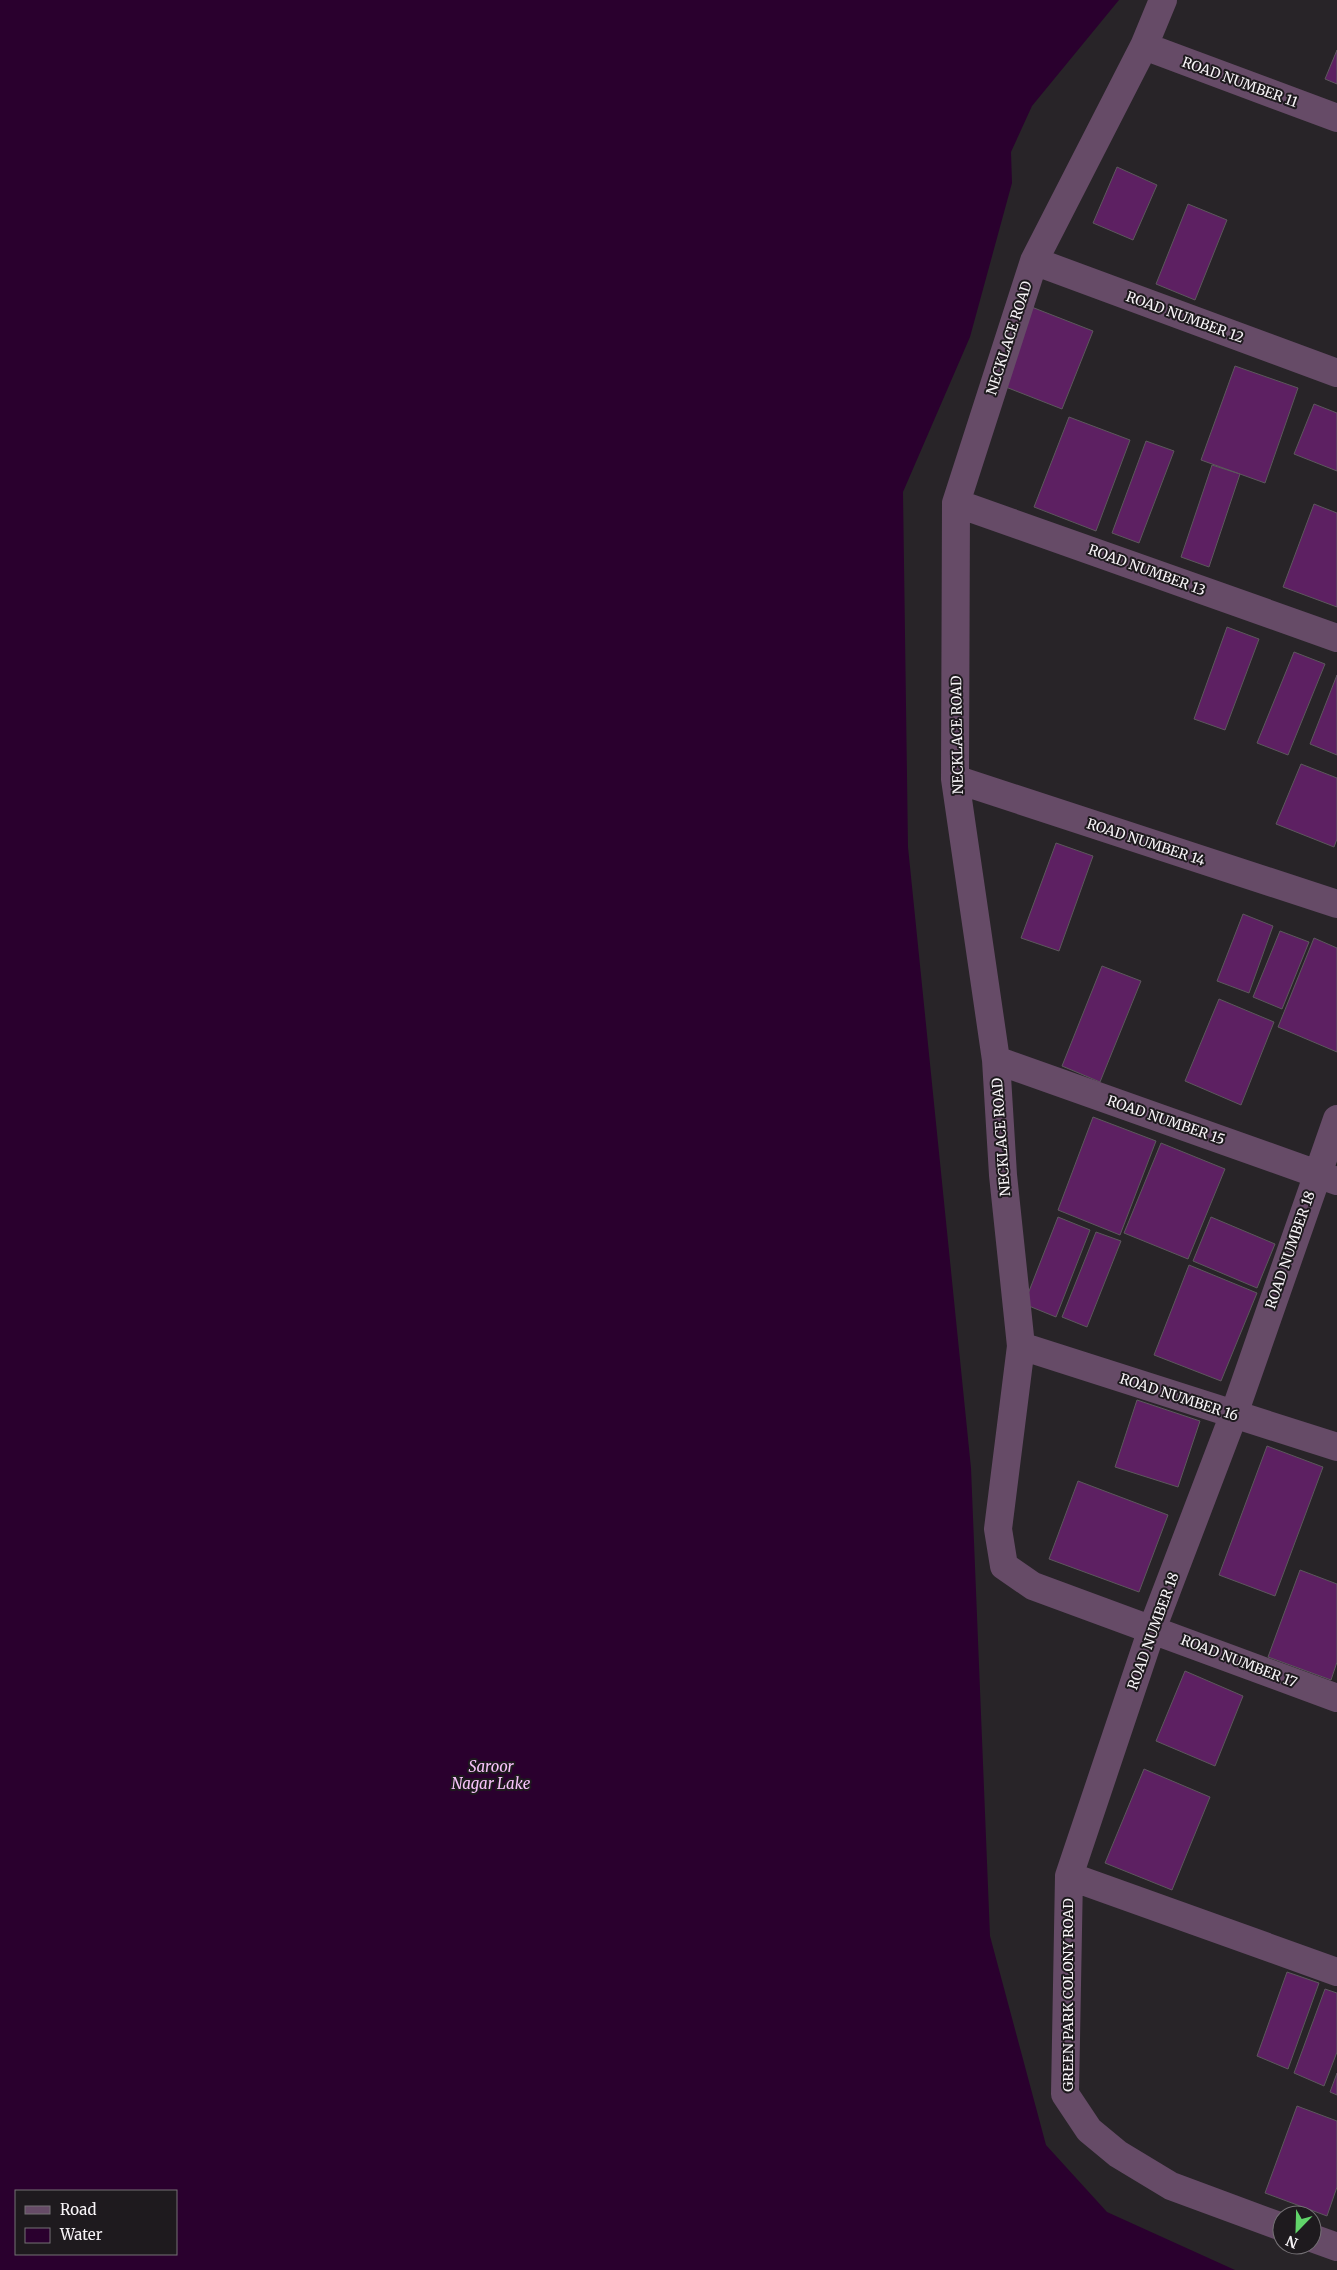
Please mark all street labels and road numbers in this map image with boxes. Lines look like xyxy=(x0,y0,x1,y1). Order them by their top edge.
street label: ROAD NUMBER 11 xyxy=(1180,53,1300,111)
street label: NECKLACE ROAD xyxy=(982,278,1036,397)
street label: ROAD NUMBER 12 xyxy=(1124,287,1246,347)
street label: ROAD NUMBER 13 xyxy=(1086,540,1208,600)
street label: NECKLACE ROAD xyxy=(947,675,967,795)
street label: ROAD NUMBER 14 xyxy=(1084,814,1208,870)
street label: NECKLACE ROAD xyxy=(988,1077,1014,1197)
street label: ROAD NUMBER 15 xyxy=(1105,1091,1227,1149)
street label: ROAD NUMBER 18 xyxy=(1261,1189,1319,1311)
street label: ROAD NUMBER 16 xyxy=(1117,1369,1241,1425)
street label: ROAD NUMBER 18 xyxy=(1123,1570,1183,1692)
street label: ROAD NUMBER 17 xyxy=(1178,1631,1300,1691)
street label: GREEN PARK COLONY ROAD xyxy=(1059,1898,1077,2092)

